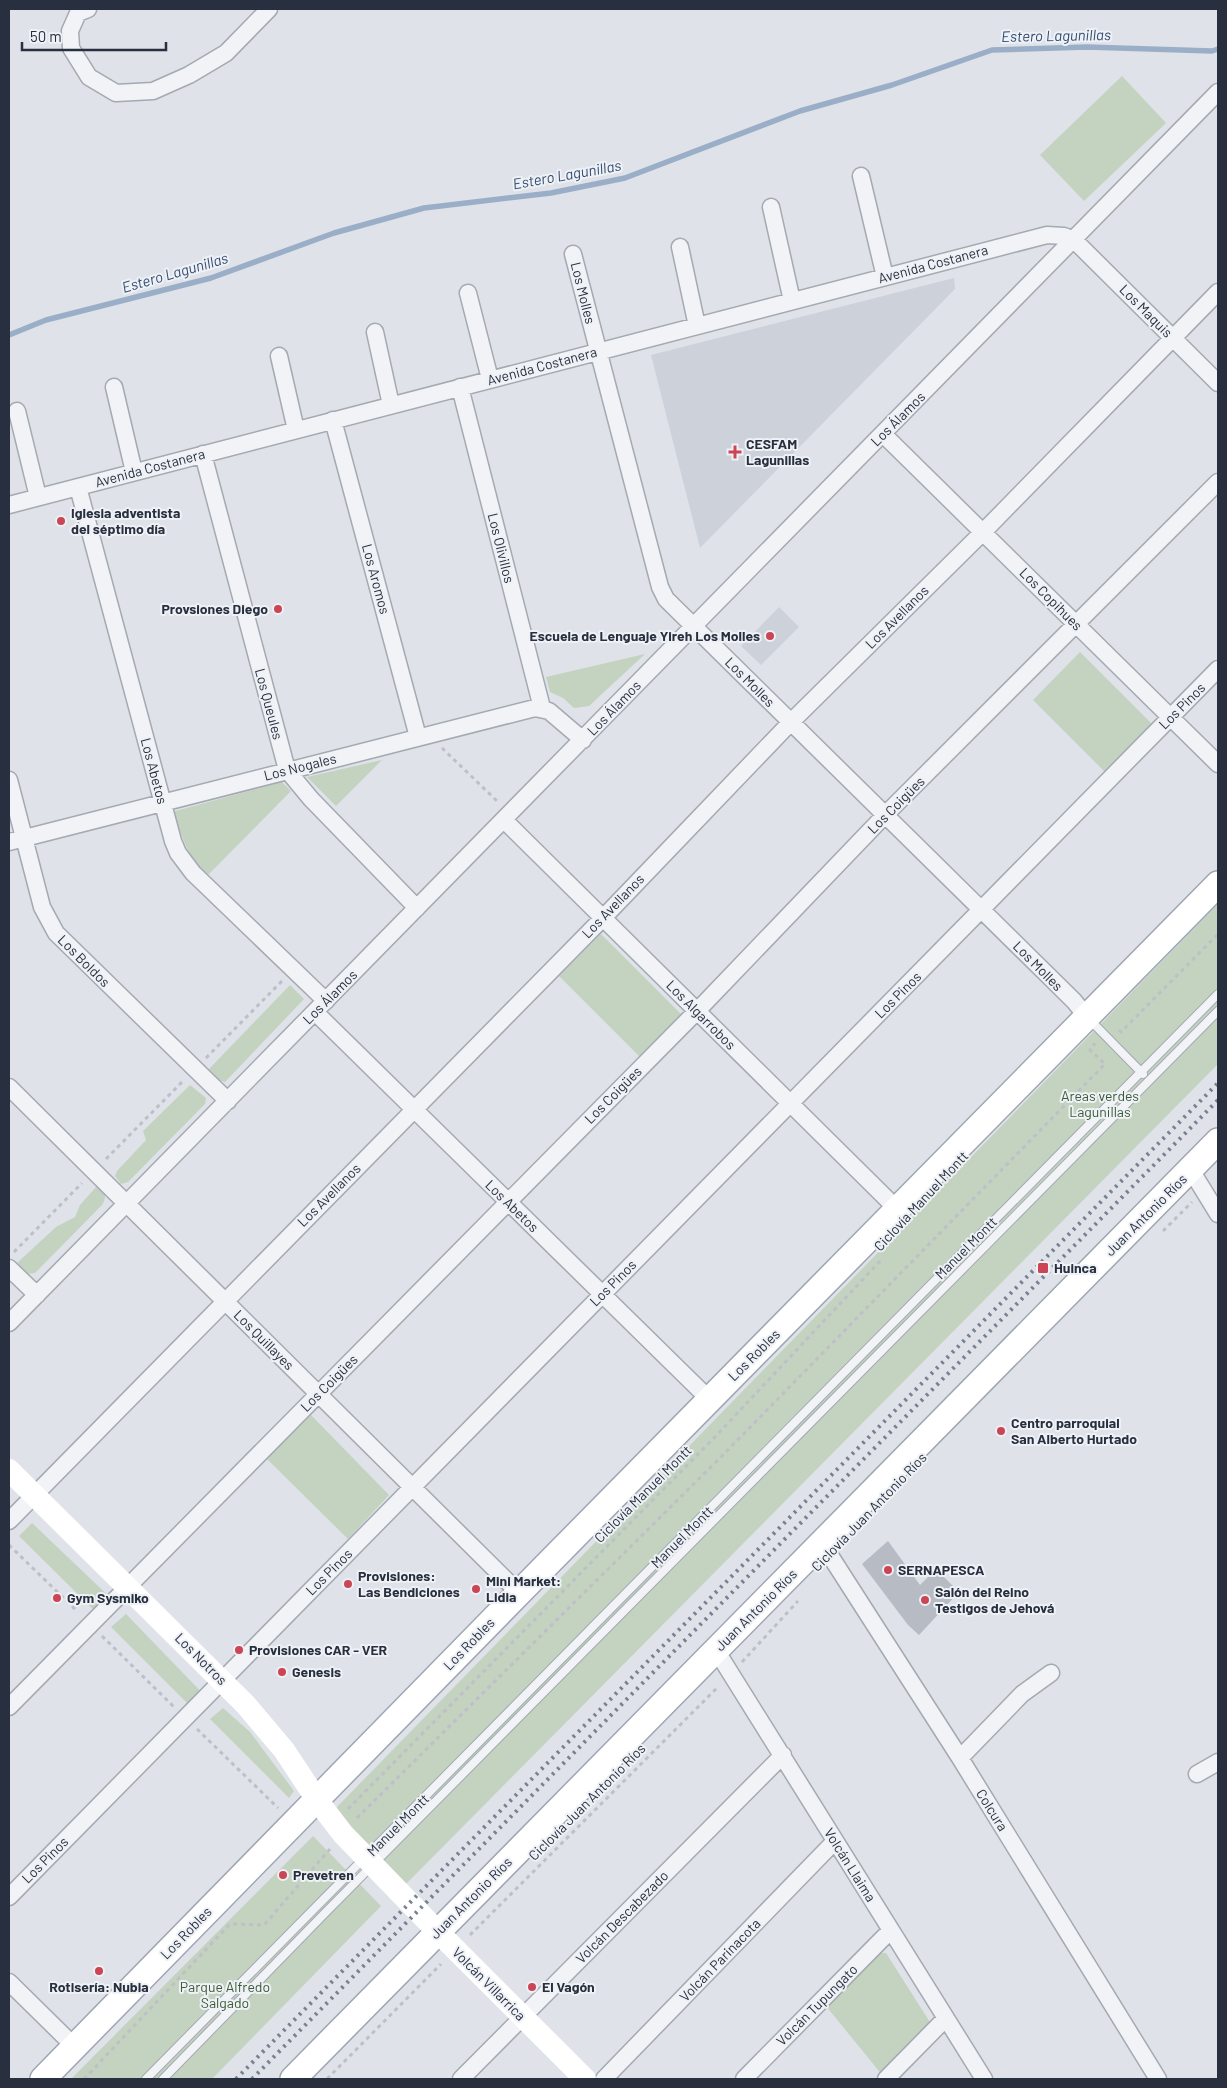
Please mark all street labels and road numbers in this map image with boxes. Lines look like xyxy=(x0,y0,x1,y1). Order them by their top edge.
street label: Avenida Costanera xyxy=(876,241,990,286)
street label: Los Molles xyxy=(568,260,599,326)
street label: Los Maquis xyxy=(1116,281,1177,341)
street label: Avenida Costanera xyxy=(485,343,599,388)
street label: Los Álamos xyxy=(867,388,929,449)
street label: Avenida Costanera xyxy=(93,445,207,490)
street label: Los Olivillos xyxy=(485,511,518,585)
street label: Los Aromos xyxy=(359,542,394,616)
street label: Los Copihues xyxy=(1016,564,1086,634)
street label: Los Avellanos xyxy=(861,581,932,652)
street label: Los Molles xyxy=(722,653,779,710)
street label: Los Queules xyxy=(252,666,287,742)
street label: Los Álamos xyxy=(583,676,644,739)
street label: Los Pinos xyxy=(1155,679,1209,732)
street label: Los Abetos xyxy=(138,736,172,806)
street label: Los Nogales xyxy=(262,749,338,784)
street label: Los Coigües xyxy=(864,772,928,837)
street label: Los Avellanos xyxy=(578,870,648,941)
street label: Los Boldos xyxy=(55,931,114,990)
street label: Los Molles xyxy=(1010,937,1067,994)
street label: Los Álamos xyxy=(299,966,361,1027)
street label: Los Pinos xyxy=(871,968,925,1021)
street label: Los Algarrobos xyxy=(663,976,740,1053)
street label: Los Coigües xyxy=(581,1062,645,1127)
street label: Ciclovía Manuel Montt xyxy=(870,1148,972,1254)
street label: Los Avellanos xyxy=(293,1159,364,1230)
street label: Juan Antonio Ríos xyxy=(1101,1170,1190,1259)
street label: Los Abetos xyxy=(482,1176,543,1235)
street label: Manuel Montt xyxy=(931,1213,1001,1283)
street label: Los Pinos xyxy=(586,1256,640,1309)
street label: Los Quillayes xyxy=(231,1306,298,1373)
street label: Los Robles xyxy=(724,1325,783,1384)
street label: Los Coigües xyxy=(297,1350,361,1415)
street label: Ciclovía Manuel Montt xyxy=(591,1442,695,1546)
street label: Ciclovía Juan Antonio Ríos xyxy=(807,1449,930,1575)
street label: Manuel Montt xyxy=(647,1502,717,1572)
street label: Los Pinos xyxy=(302,1545,356,1598)
street label: Juan Antonio Ríos xyxy=(711,1565,800,1654)
street label: Los Robles xyxy=(440,1614,498,1673)
street label: Los Notros xyxy=(172,1629,231,1688)
street label: Ciclovía Juan Antonio Ríos xyxy=(525,1739,649,1864)
street label: Colcura xyxy=(973,1786,1012,1834)
street label: Manuel Montt xyxy=(363,1790,432,1859)
street label: Volcán Llaima xyxy=(821,1825,880,1905)
street label: Los Pinos xyxy=(18,1833,72,1886)
street label: Juan Antonio Ríos xyxy=(426,1853,515,1942)
street label: Volcán Descabezado xyxy=(572,1867,671,1966)
street label: Los Robles xyxy=(157,1903,215,1962)
street label: Volcán Parinacota xyxy=(676,1915,764,2005)
street label: Volcán Villarrica xyxy=(449,1943,530,2024)
street label: Volcán Tupungato xyxy=(772,1960,861,2049)

